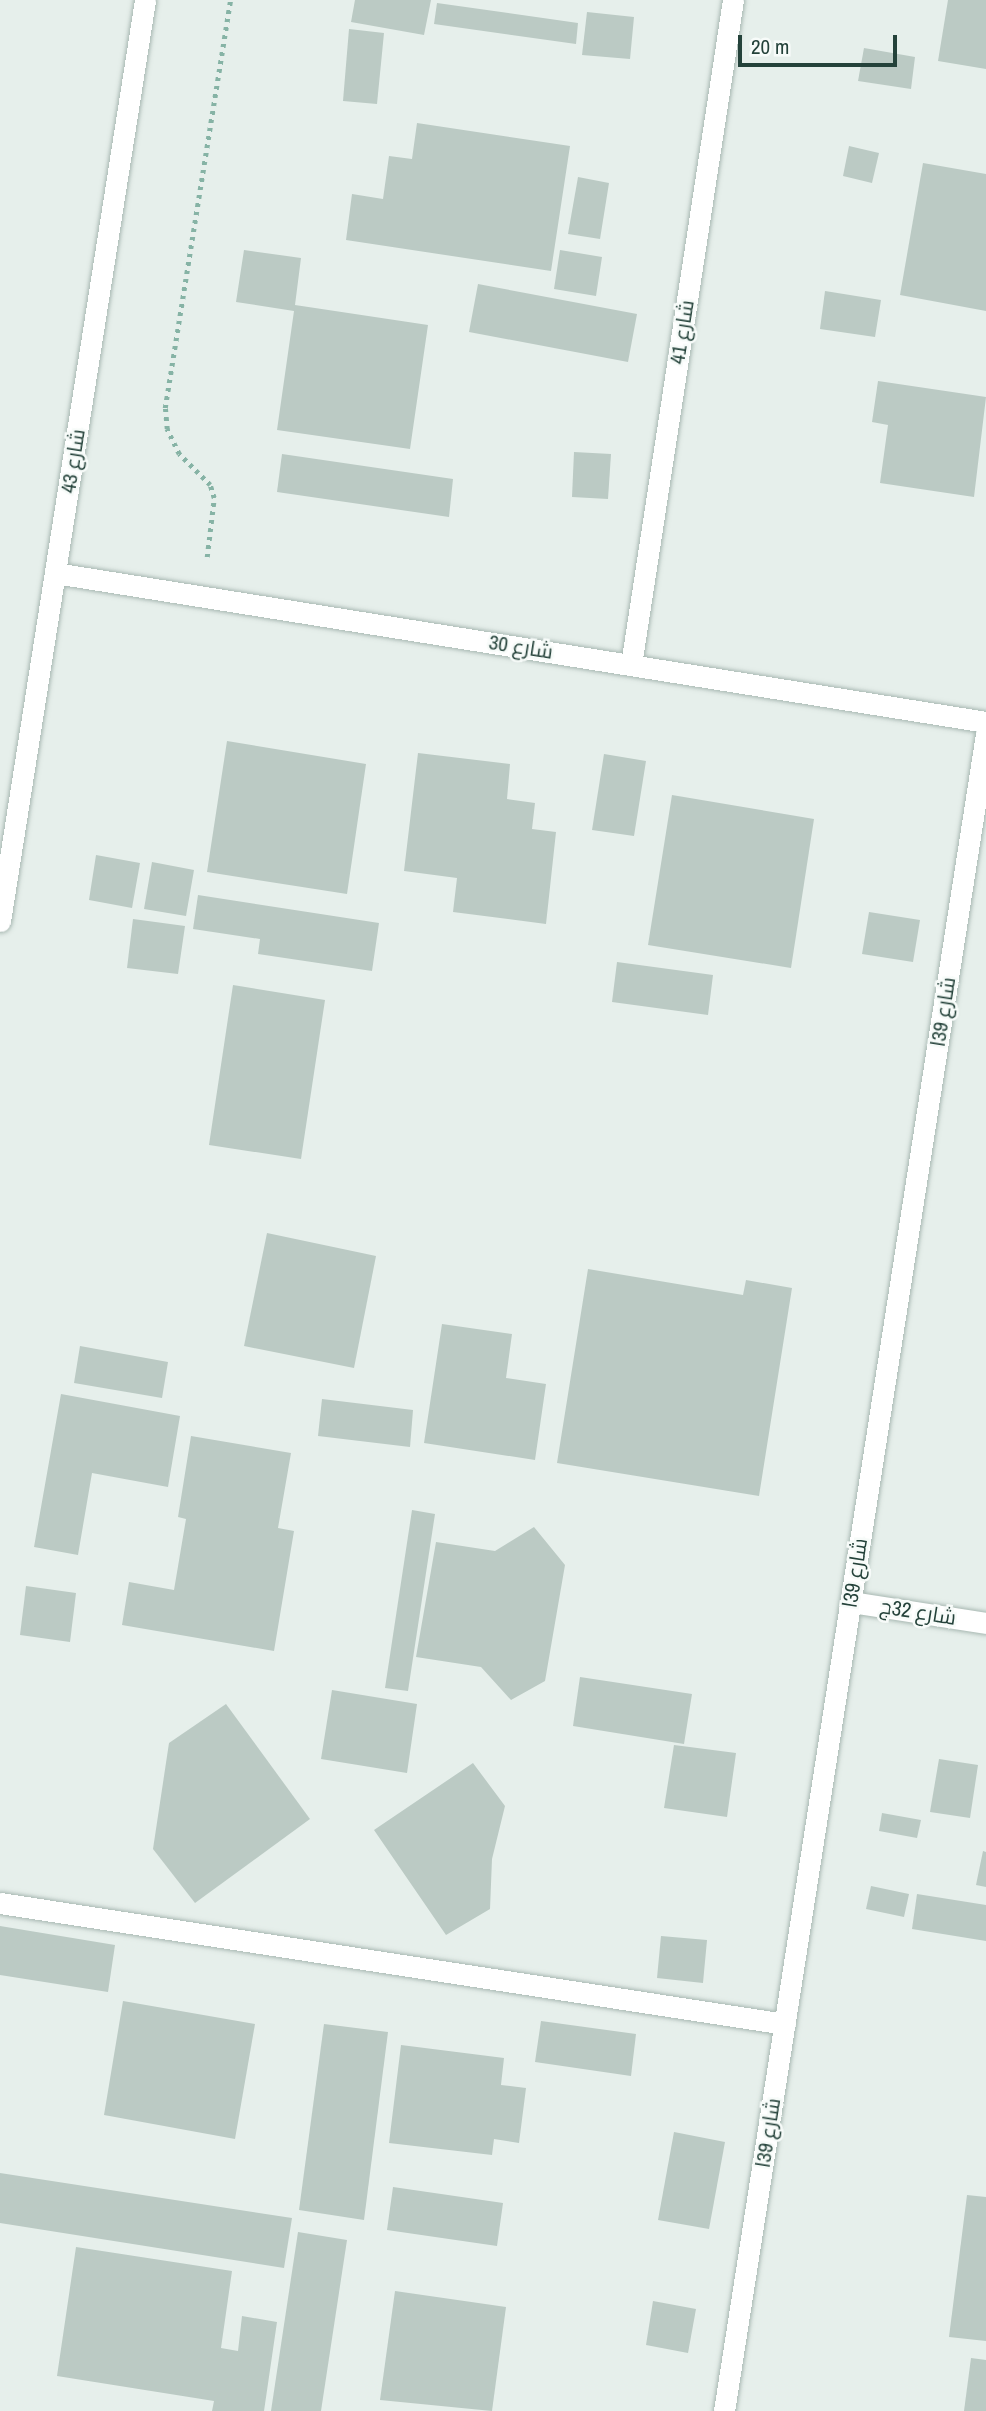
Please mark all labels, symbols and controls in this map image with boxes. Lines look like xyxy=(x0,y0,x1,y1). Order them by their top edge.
scale bar xyxy=(741,21,900,65)
text: 20 m xyxy=(751,32,789,61)
street label: شارع 41 xyxy=(665,298,699,366)
street label: شارع 43 xyxy=(56,427,90,495)
street label: شارع 30 xyxy=(487,630,555,664)
street label: شارع 39ا xyxy=(925,975,961,1049)
street label: شارع 39ا xyxy=(837,1536,873,1610)
street label: شارع 32ج xyxy=(878,1594,958,1630)
street label: شارع 39ا xyxy=(750,2096,786,2170)

